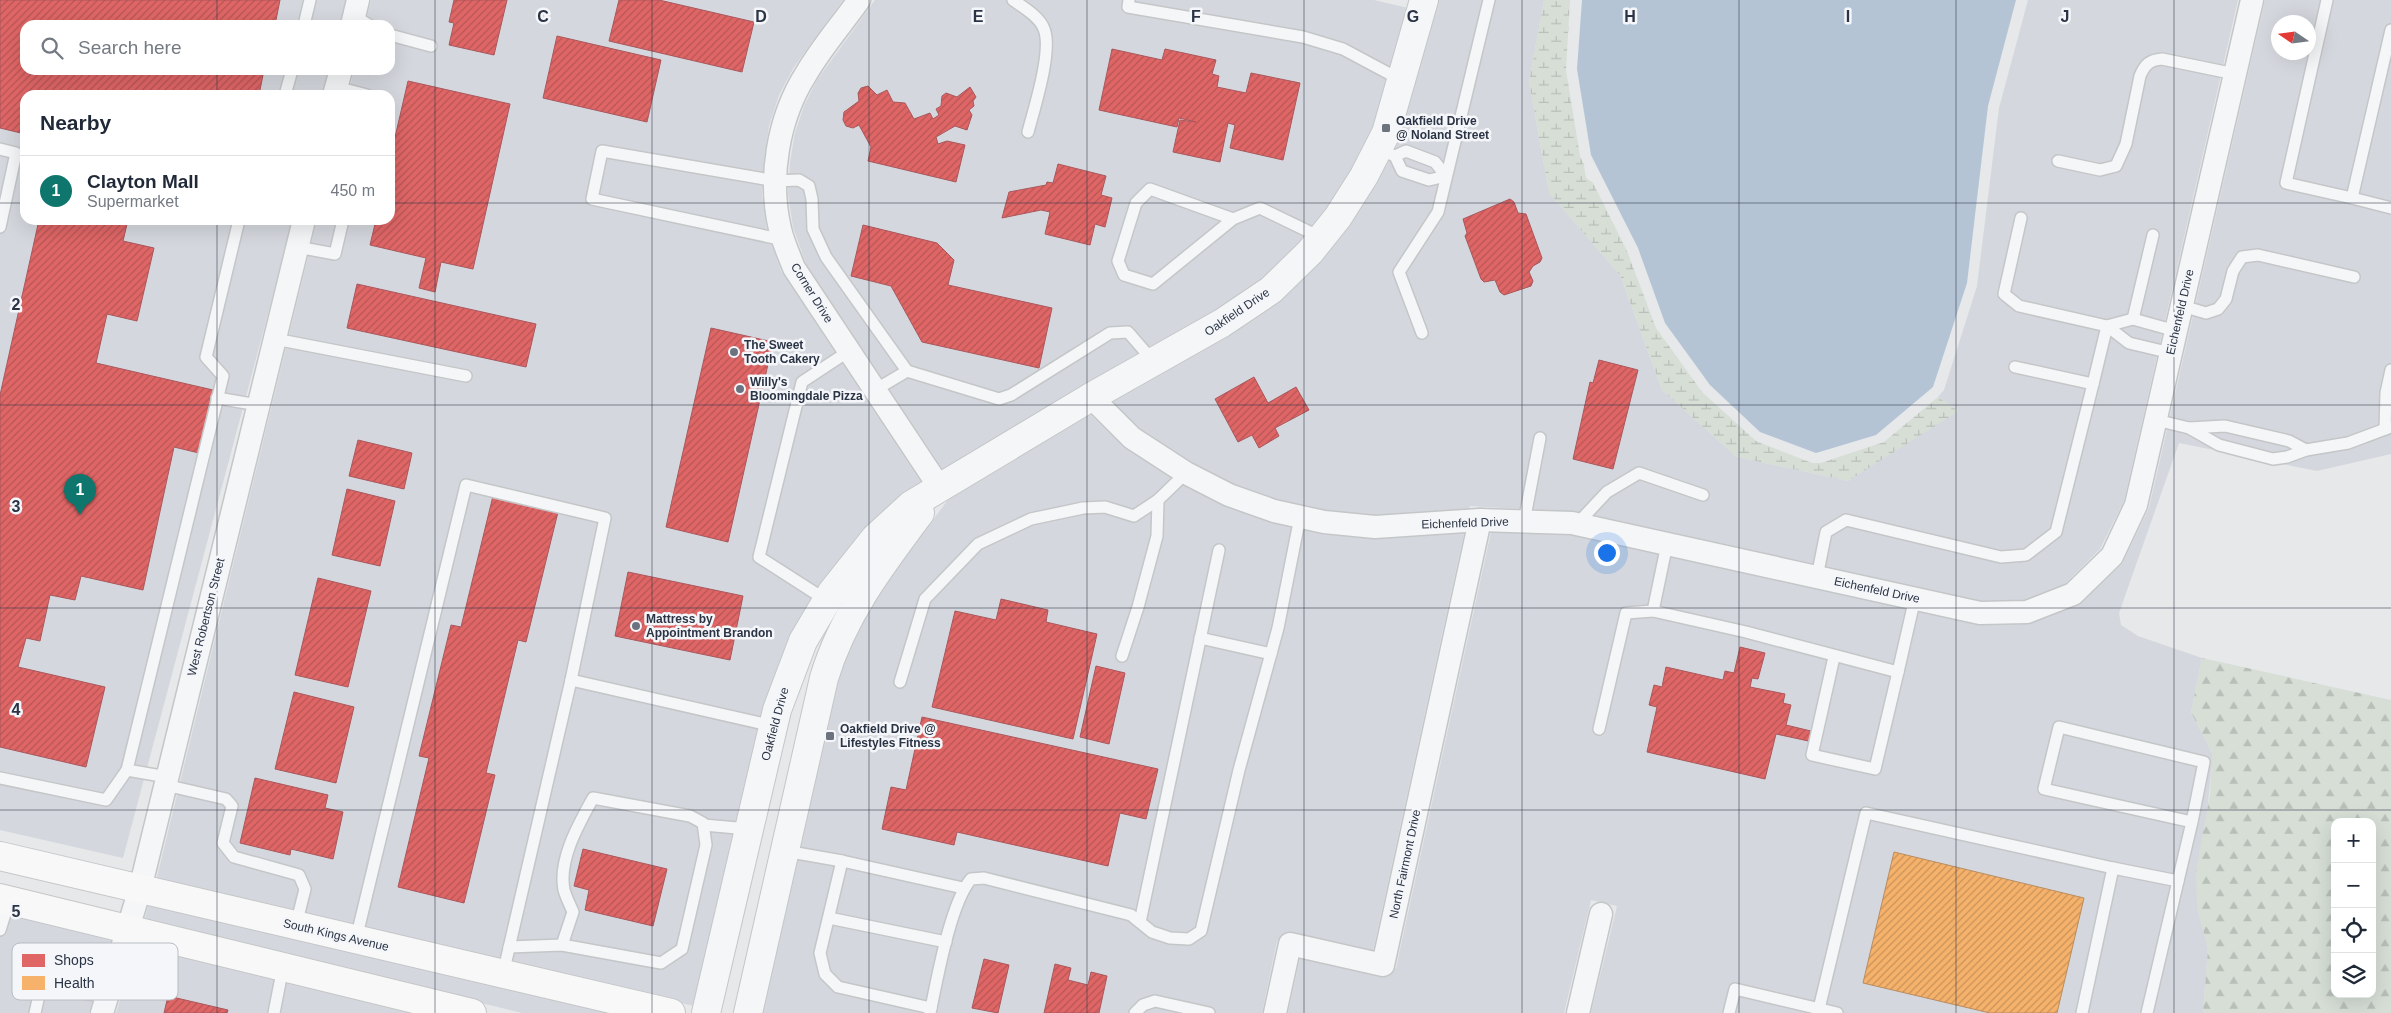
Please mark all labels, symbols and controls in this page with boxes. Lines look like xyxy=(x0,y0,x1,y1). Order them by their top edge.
text: C xyxy=(537,8,549,25)
text: D xyxy=(755,8,767,25)
text: E xyxy=(973,8,984,25)
text: F xyxy=(1191,8,1201,25)
text: G xyxy=(1407,8,1419,25)
text: H xyxy=(1624,8,1636,25)
text: I xyxy=(1846,8,1850,25)
text: J xyxy=(2061,8,2069,25)
north arrow xyxy=(2271,15,2316,60)
search box xyxy=(20,20,395,75)
icon: search xyxy=(38,34,66,62)
text: Search here xyxy=(78,37,182,58)
text: Nearby xyxy=(40,111,111,134)
place label: Oakfield Drive @ Noland Street xyxy=(1396,114,1489,142)
marker: Oakfield Drive @ Noland Street xyxy=(1380,122,1392,134)
text: Clayton Mall xyxy=(87,171,199,192)
text: 1 xyxy=(52,182,60,199)
text: 450 m xyxy=(331,182,375,199)
text: Supermarket xyxy=(87,193,179,210)
street label: Corner Drive xyxy=(788,260,836,326)
street label: Eichenfeld Drive xyxy=(2163,268,2197,356)
street label: Oakfield Drive xyxy=(1202,285,1272,339)
text: 2 xyxy=(12,296,21,313)
place label: The Sweet Tooth Cakery xyxy=(744,338,820,366)
marker: The Sweet Tooth Cakery xyxy=(728,346,740,358)
place label: Willy's Bloomingdale Pizza xyxy=(750,375,863,403)
marker: Willy's Bloomingdale Pizza xyxy=(734,383,746,395)
pin: 1 xyxy=(64,474,96,515)
text: 3 xyxy=(12,498,21,515)
street label: Eichenfeld Drive xyxy=(1421,514,1509,532)
your location xyxy=(1594,540,1620,566)
street label: West Robertson Street xyxy=(185,556,228,677)
street label: Eichenfeld Drive xyxy=(1833,574,1922,606)
place label: Mattress by Appointment Brandon xyxy=(646,612,773,640)
marker: Mattress by Appointment Brandon xyxy=(630,620,642,632)
street label: Oakfield Drive xyxy=(758,685,792,762)
text: 4 xyxy=(12,701,21,718)
place label: Oakfield Drive @ Lifestyles Fitness xyxy=(840,722,941,750)
marker: Oakfield Drive @ Lifestyles Fitness xyxy=(824,730,836,742)
street label: North Fairmont Drive xyxy=(1387,808,1423,920)
map controls xyxy=(2331,818,2376,998)
button: + xyxy=(2331,818,2376,863)
button: − xyxy=(2331,863,2376,908)
text: 5 xyxy=(12,903,21,920)
button: locate xyxy=(2331,908,2376,953)
street label: South Kings Avenue xyxy=(282,916,390,954)
legend xyxy=(12,943,178,1000)
text: Shops xyxy=(54,952,94,968)
button: layers xyxy=(2331,953,2376,998)
text: Health xyxy=(54,975,94,991)

